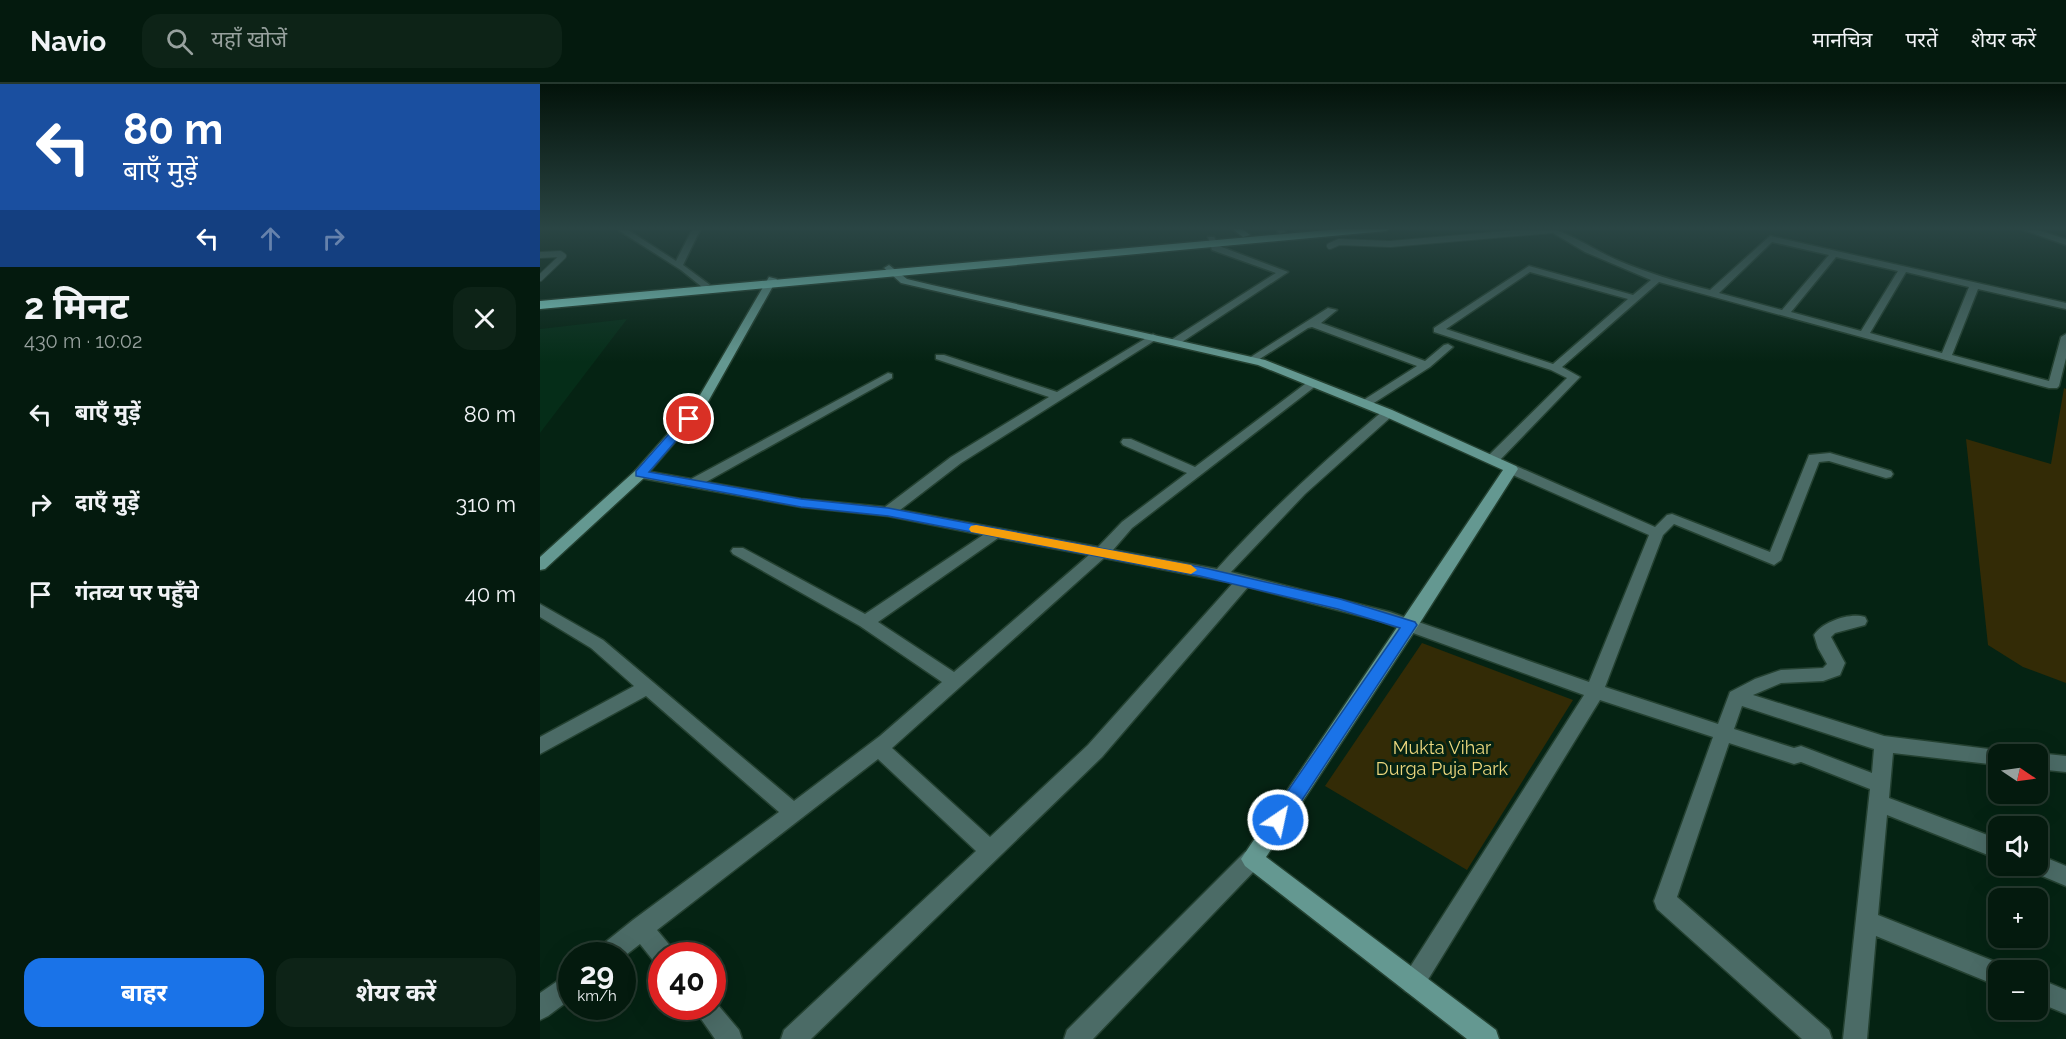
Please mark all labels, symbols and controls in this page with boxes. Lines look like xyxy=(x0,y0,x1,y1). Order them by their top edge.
search box xyxy=(142,14,562,68)
text: Navio xyxy=(30,25,106,58)
icon: search xyxy=(163,25,196,58)
text: यहाँ खोजें xyxy=(211,26,287,52)
text: मानचित्र xyxy=(1812,27,1872,52)
text: परतें xyxy=(1905,27,1938,52)
text: शेयर करें xyxy=(1971,27,2036,52)
text: 80 m xyxy=(123,105,223,154)
icon: left xyxy=(24,108,102,186)
text: बाएँ मुड़ें xyxy=(123,155,198,186)
icon: left xyxy=(191,222,224,255)
icon: ahead xyxy=(254,222,287,255)
icon: right xyxy=(317,222,350,255)
text: 2 मिनट xyxy=(24,285,129,327)
button: close xyxy=(453,287,516,350)
text: 430 m · 10:02 xyxy=(24,329,143,353)
pin xyxy=(663,393,714,444)
icon: left xyxy=(24,398,57,431)
text: बाएँ मुड़ें xyxy=(75,399,141,425)
text: 80 m xyxy=(464,401,516,427)
icon: arrive xyxy=(672,402,705,435)
icon: right xyxy=(24,488,57,521)
text: दाएँ मुड़ें xyxy=(75,489,139,515)
text: 310 m xyxy=(456,491,516,517)
icon: arrive xyxy=(24,578,57,611)
text: गंतव्य पर पहुँचे xyxy=(75,579,199,605)
text: 40 m xyxy=(465,581,516,607)
park label: Mukta Vihar Durga Puja Park xyxy=(1376,737,1509,779)
north arrow xyxy=(1988,744,2048,804)
map controls xyxy=(1988,744,2048,1020)
position arrow xyxy=(1246,788,1310,852)
button: sound xyxy=(1988,816,2048,876)
button: + xyxy=(1988,888,2048,948)
speed limit sign: 40 xyxy=(648,942,726,1020)
text: 29 xyxy=(580,956,614,991)
button: बाहर xyxy=(24,958,264,1027)
button: शेयर करें xyxy=(276,958,516,1027)
button: − xyxy=(1988,960,2048,1020)
text: km/h xyxy=(577,987,617,1005)

